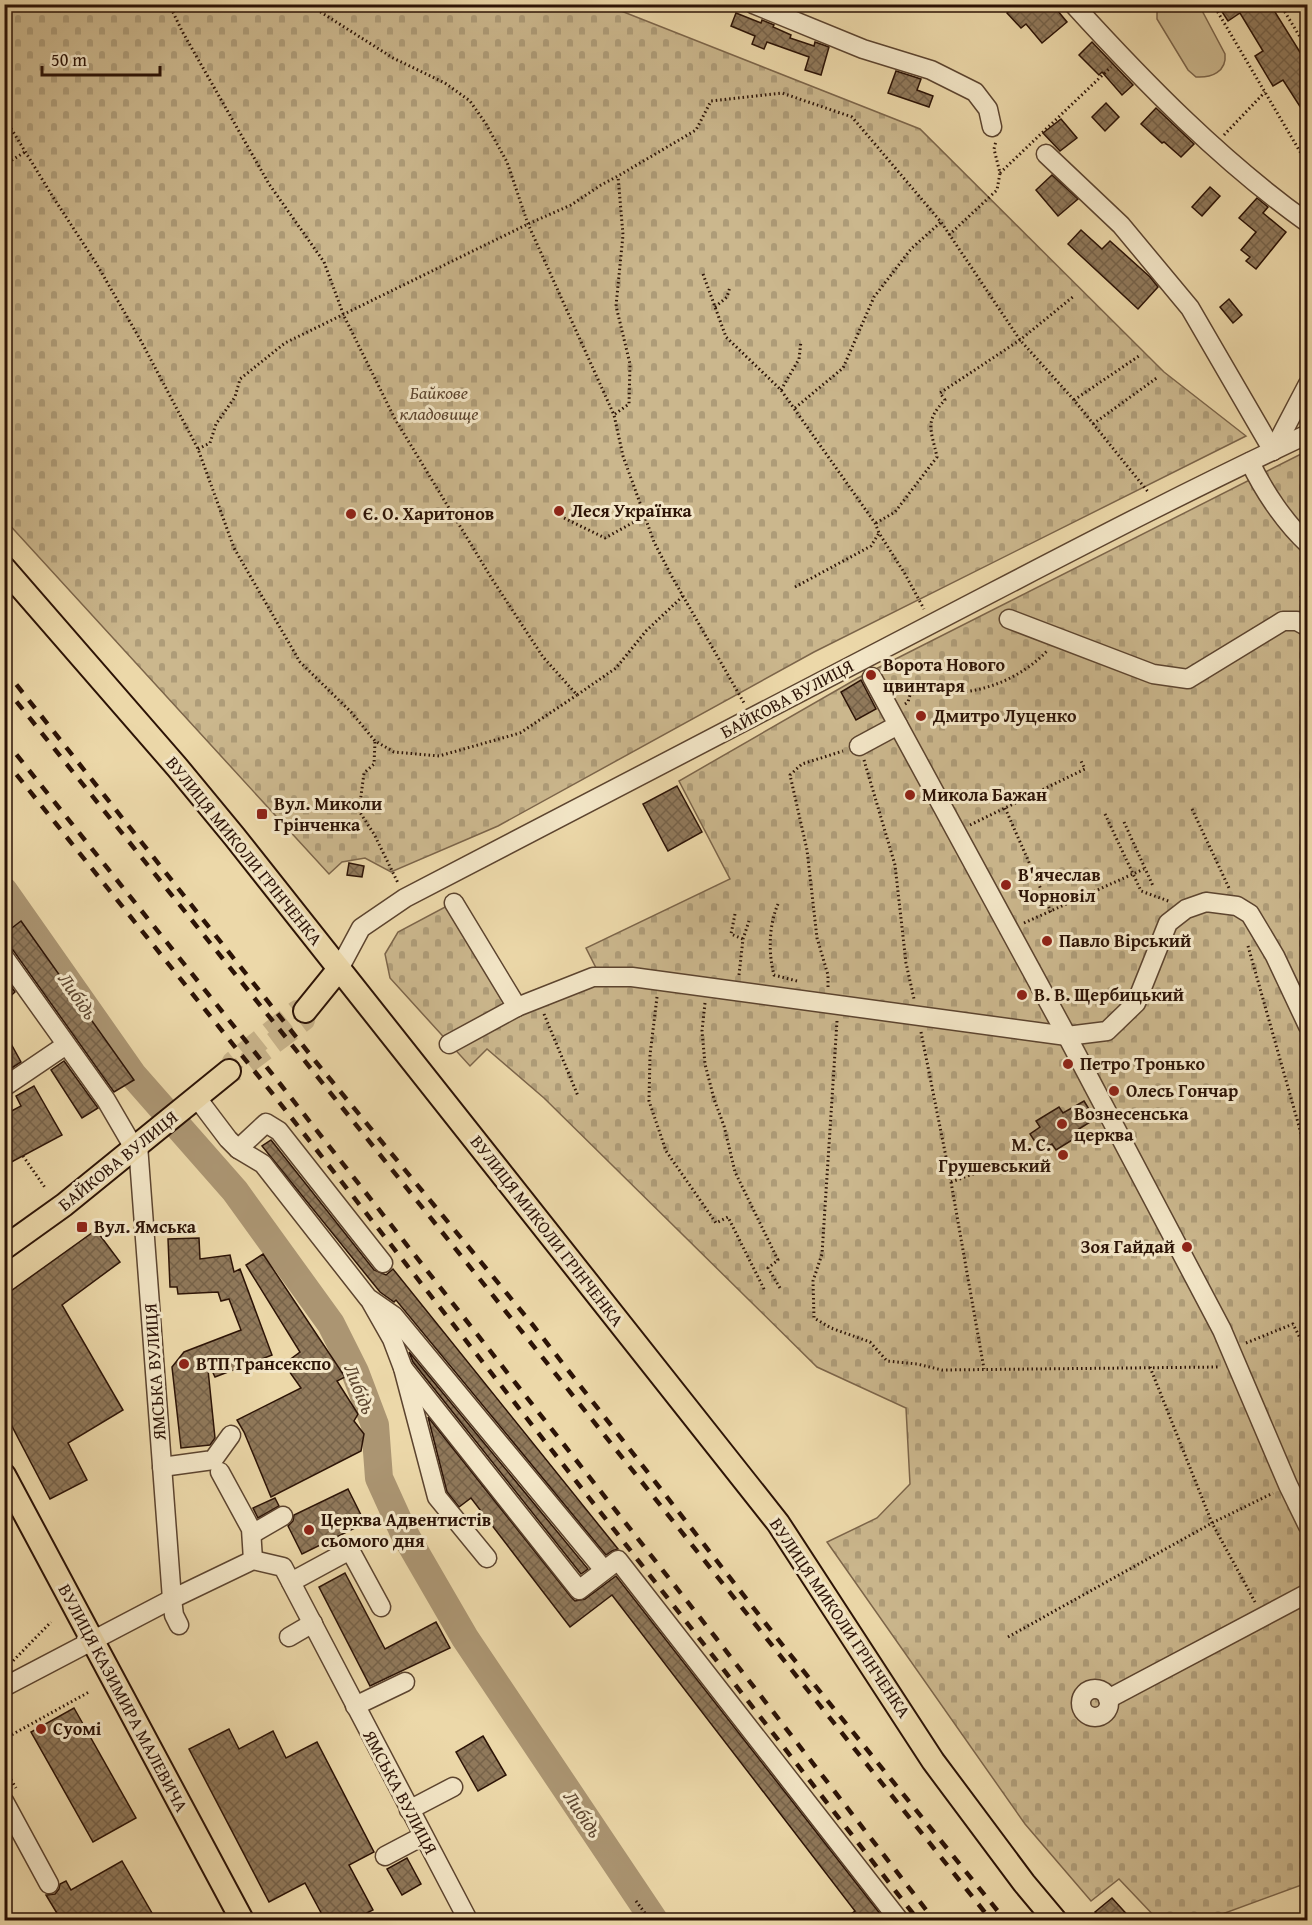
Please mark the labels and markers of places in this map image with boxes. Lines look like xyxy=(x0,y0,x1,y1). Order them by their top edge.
place label: Леся Українка xyxy=(571,497,693,524)
place label: Є. О. Харитонов xyxy=(363,500,494,527)
marker: Леся Українка xyxy=(552,504,566,518)
marker: Є. О. Харитонов xyxy=(344,507,358,521)
place label: Ворота Нового цвинтаря xyxy=(883,651,1005,699)
marker: Ворота Нового цвинтаря xyxy=(864,668,878,682)
place label: Дмитро Луценко xyxy=(932,702,1077,729)
marker: Дмитро Луценко xyxy=(914,709,928,723)
place label: Микола Бажан xyxy=(922,781,1047,808)
marker: Микола Бажан xyxy=(903,788,917,802)
place label: Вул. Миколи Грінченка xyxy=(274,790,382,838)
marker: Вул. Миколи Грінченка xyxy=(255,807,269,821)
place label: В'ячеслав Чорновіл xyxy=(1018,861,1101,909)
marker: В'ячеслав Чорновіл xyxy=(999,878,1013,892)
place label: Павло Вірський xyxy=(1059,927,1191,954)
marker: Павло Вірський xyxy=(1040,934,1054,948)
place label: В. В. Щербицький xyxy=(1034,981,1184,1008)
marker: В. В. Щербицький xyxy=(1015,988,1029,1002)
place label: Петро Тронько xyxy=(1080,1050,1205,1077)
marker: Петро Тронько xyxy=(1061,1057,1075,1071)
place label: Олесь Гончар xyxy=(1126,1077,1238,1104)
marker: Олесь Гончар xyxy=(1107,1084,1121,1098)
place label: Вознесенська церква xyxy=(1074,1100,1189,1148)
marker: Вознесенська церква xyxy=(1055,1117,1069,1131)
place label: М. С. Грушевський xyxy=(939,1131,1051,1179)
marker: М. С. Грушевський xyxy=(1056,1148,1070,1162)
place label: Вул. Ямська xyxy=(94,1213,197,1240)
marker: Вул. Ямська xyxy=(75,1220,89,1234)
place label: Зоя Гайдай xyxy=(1080,1233,1175,1260)
marker: Зоя Гайдай xyxy=(1180,1240,1194,1254)
place label: ВТП Трансекспо xyxy=(196,1350,331,1377)
marker: ВТП Трансекспо xyxy=(177,1357,191,1371)
place label: Церква Адвентистів сьомого дня xyxy=(321,1506,491,1554)
marker: Церква Адвентистів сьомого дня xyxy=(302,1523,316,1537)
place label: Суомі xyxy=(53,1715,102,1742)
marker: Суомі xyxy=(34,1722,48,1736)

